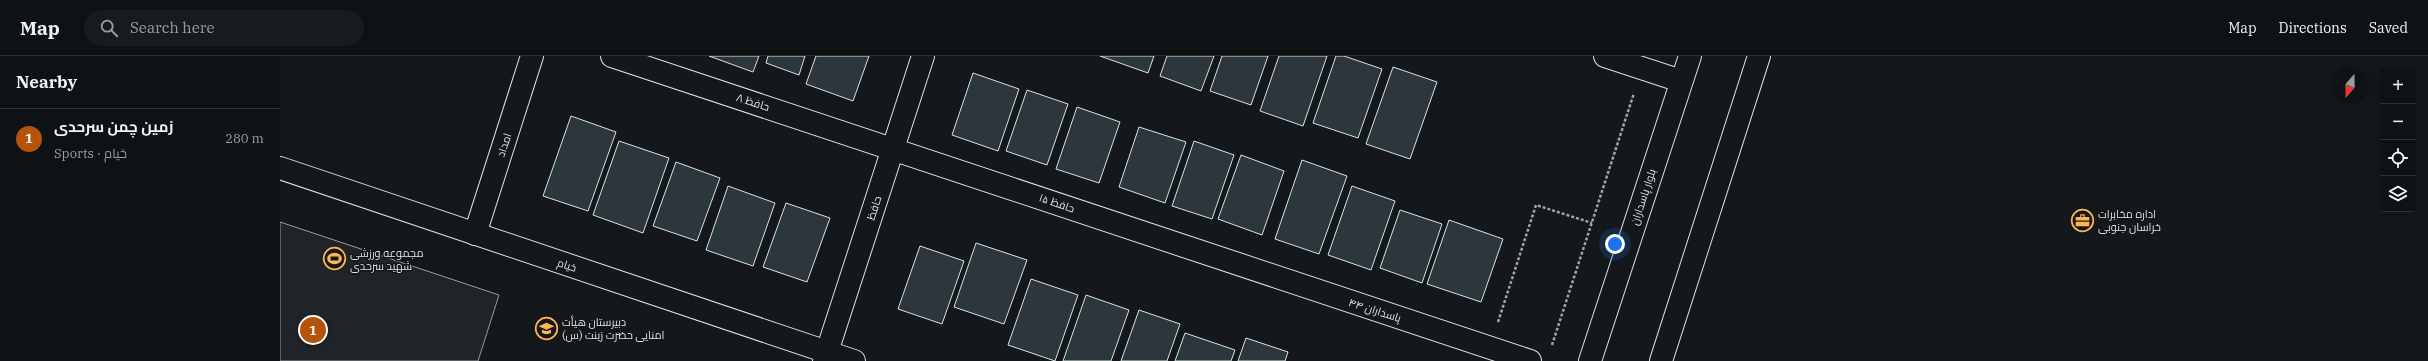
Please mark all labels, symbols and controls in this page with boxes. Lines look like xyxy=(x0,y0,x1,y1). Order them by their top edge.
search box xyxy=(84,10,364,46)
text: Map xyxy=(20,16,60,40)
icon: search xyxy=(98,17,120,39)
text: Search here xyxy=(130,18,214,37)
text: Map xyxy=(2228,19,2257,37)
text: Directions xyxy=(2279,19,2347,37)
text: Saved xyxy=(2369,19,2408,37)
north arrow xyxy=(2332,68,2368,104)
map controls xyxy=(2380,68,2416,212)
button: + xyxy=(2380,68,2416,104)
text: Nearby xyxy=(16,71,77,93)
street label: حافظ ۸ xyxy=(735,90,771,114)
button: − xyxy=(2380,104,2416,140)
text: زمین چمن سرحدی xyxy=(54,117,173,136)
text: 1 xyxy=(25,130,33,147)
text: 280 m xyxy=(225,130,264,147)
street label: امداد xyxy=(494,131,514,159)
button: locate xyxy=(2380,140,2416,176)
text: Sports · خیام xyxy=(54,145,127,162)
street label: بلوار پاسداران xyxy=(1627,167,1659,227)
button: layers xyxy=(2380,176,2416,212)
street label: حافظ ۱۵ xyxy=(1037,190,1077,216)
street label: حافظ xyxy=(864,194,884,222)
office icon: اداره مخابرات خراسان جنوبی xyxy=(2069,207,2095,233)
place label: اداره مخابرات خراسان جنوبی xyxy=(2098,207,2161,234)
your location xyxy=(1605,234,1625,254)
sports icon: مجموعه ورزشی شهید سرحدی xyxy=(322,246,348,272)
place label: مجموعه ورزشی شهید سرحدی xyxy=(350,246,424,273)
street label: خیام xyxy=(555,255,578,276)
street label: پاسداران ۴۴ xyxy=(1347,295,1403,325)
pin: 1 xyxy=(300,315,326,345)
school or university icon: دبیرستان هیأت امنایی حضرت زینت (س) xyxy=(533,315,559,341)
place label: دبیرستان هیأت امنایی حضرت زینت (س) xyxy=(562,315,665,342)

